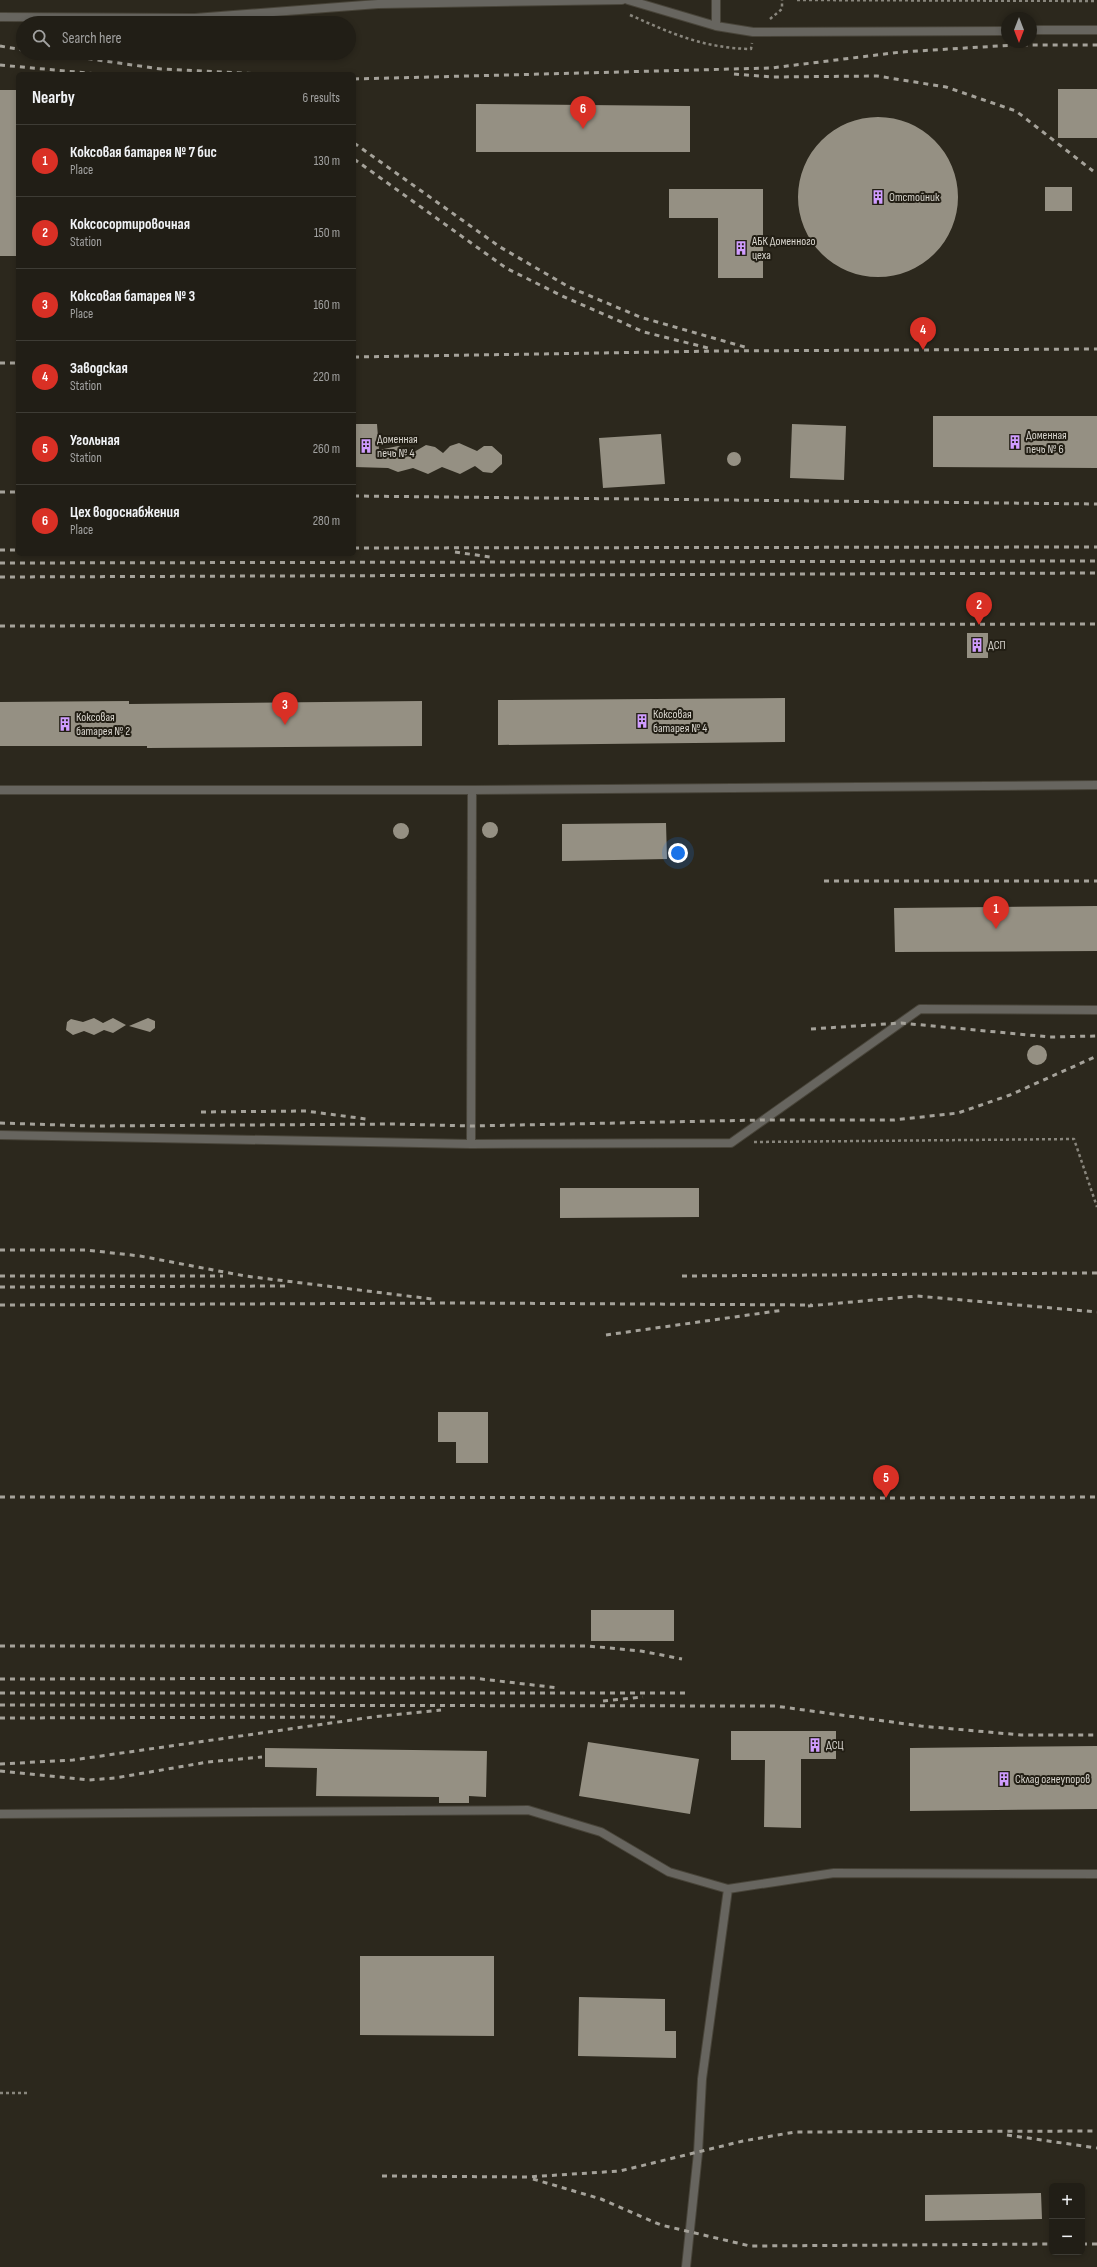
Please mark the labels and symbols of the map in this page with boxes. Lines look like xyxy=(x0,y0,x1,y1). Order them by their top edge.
north arrow xyxy=(1001,12,1037,48)
pin: 6 xyxy=(570,96,596,129)
building icon: Отстойник xyxy=(870,189,886,205)
place label: Отстойник xyxy=(889,190,940,205)
place label: АБК Доменного цеха xyxy=(751,234,816,263)
building icon: АБК Доменного цеха xyxy=(733,240,749,256)
pin: 4 xyxy=(910,317,936,350)
place label: Доменная печь № 6 xyxy=(1026,428,1067,457)
place label: Доменная печь № 4 xyxy=(377,432,418,461)
building icon: Доменная печь № 6 xyxy=(1007,434,1023,450)
building icon: Доменная печь № 4 xyxy=(358,438,374,454)
pin: 2 xyxy=(966,592,992,625)
building icon: ДСП xyxy=(969,637,985,653)
place label: ДСП xyxy=(988,638,1006,653)
pin: 3 xyxy=(272,692,298,725)
place label: Коксовая батарея № 4 xyxy=(653,707,707,736)
place label: Коксовая батарея № 2 xyxy=(76,710,130,739)
building icon: Коксовая батарея № 4 xyxy=(634,713,650,729)
building icon: Коксовая батарея № 2 xyxy=(57,716,73,732)
your location xyxy=(668,843,688,863)
pin: 1 xyxy=(983,896,1009,929)
pin: 5 xyxy=(873,1465,899,1498)
building icon: ДСЦ xyxy=(807,1737,823,1753)
place label: ДСЦ xyxy=(826,1738,844,1753)
building icon: Склад огнеупоров xyxy=(996,1771,1012,1787)
place label: Склад огнеупоров xyxy=(1015,1772,1090,1787)

